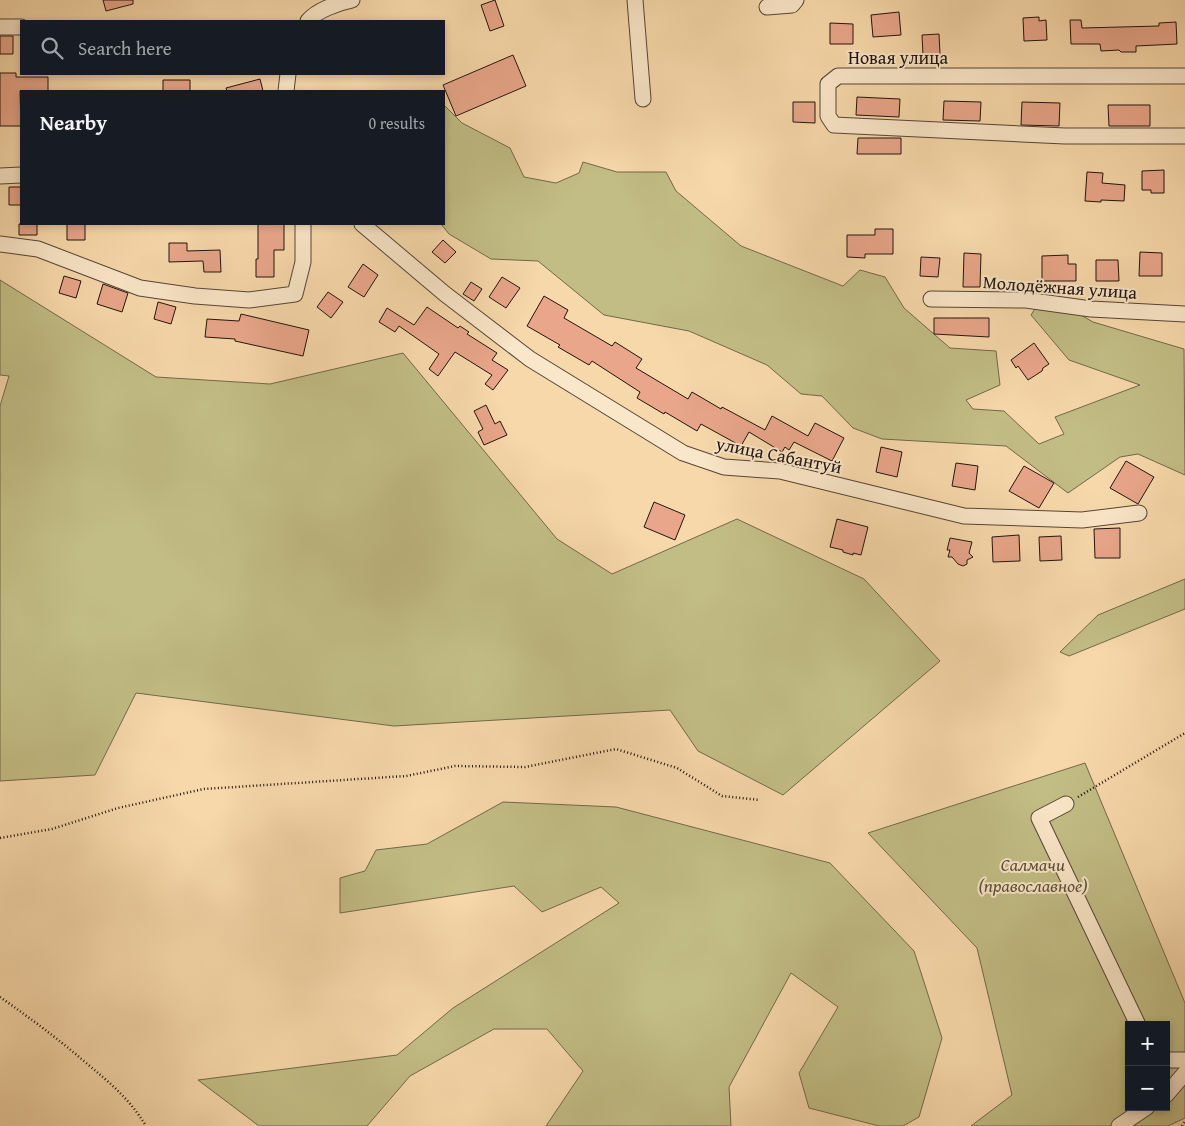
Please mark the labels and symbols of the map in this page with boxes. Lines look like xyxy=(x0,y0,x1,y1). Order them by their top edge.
street label: Новая улица xyxy=(848,44,949,71)
street label: Молодёжная улица xyxy=(982,268,1138,306)
street label: улица Сабантуй xyxy=(713,429,845,480)
park label: Салмачи (православное) xyxy=(978,851,1088,899)

